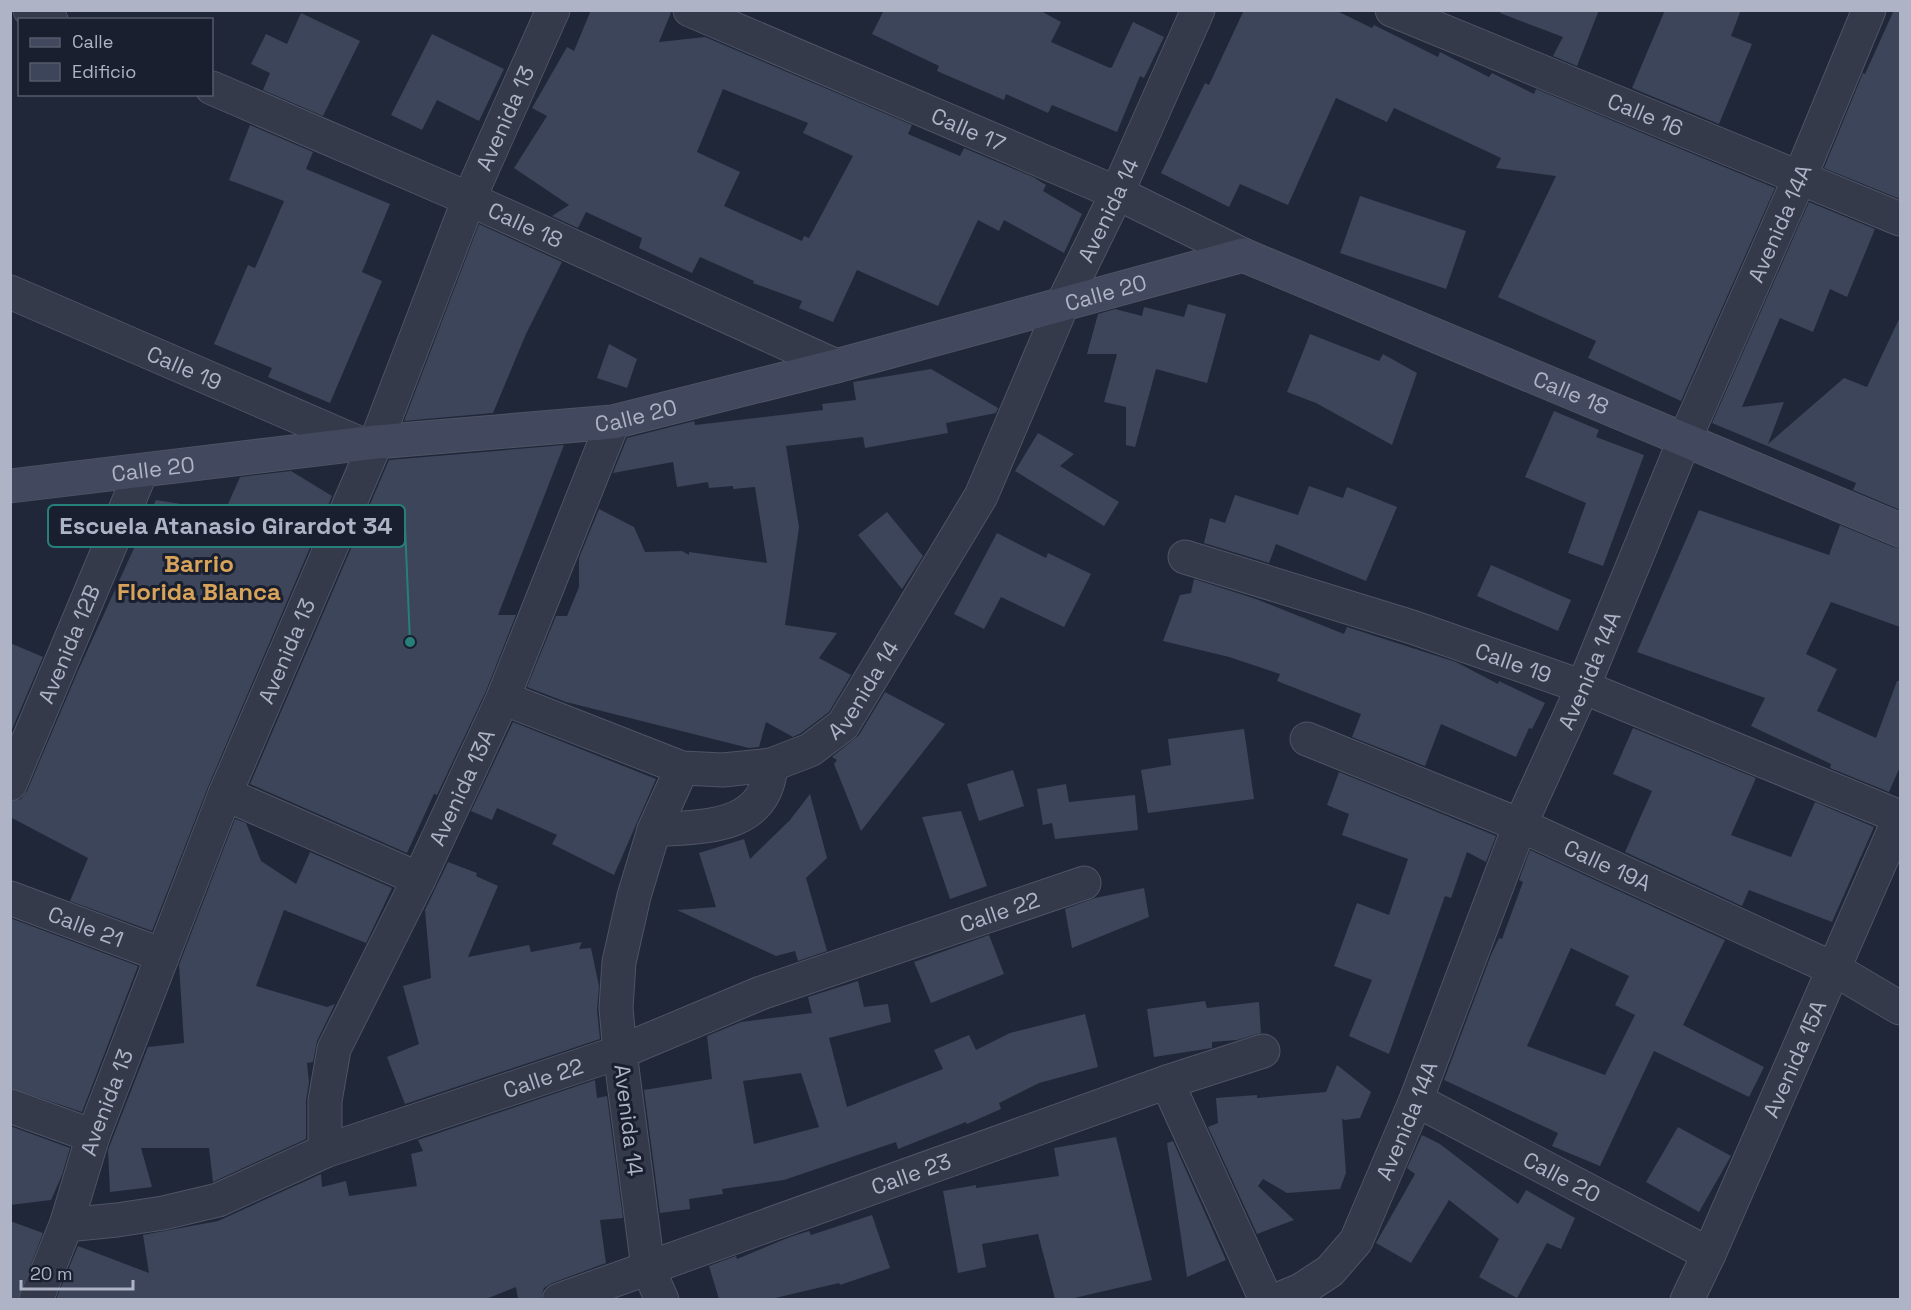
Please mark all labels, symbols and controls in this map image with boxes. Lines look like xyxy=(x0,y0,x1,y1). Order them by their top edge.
legend xyxy=(18,18,213,96)
text: Calle xyxy=(72,30,113,53)
text: Edificio xyxy=(72,60,136,83)
street label: Avenida 13 xyxy=(469,61,540,175)
street label: Calle 16 xyxy=(1604,86,1687,142)
street label: Calle 17 xyxy=(927,101,1010,158)
street label: Avenida 14 xyxy=(1071,153,1145,267)
street label: Avenida 14A xyxy=(1741,160,1818,287)
street label: Calle 18 xyxy=(484,196,567,254)
street label: Calle 20 xyxy=(1062,268,1150,317)
street label: Calle 19 xyxy=(143,339,226,396)
street label: Calle 18 xyxy=(1529,364,1613,421)
street label: Calle 20 xyxy=(594,393,680,437)
street label: Calle 20 xyxy=(110,450,196,488)
callout: Escuela Atanasio Girardot 34 xyxy=(48,505,405,547)
text: Escuela Atanasio Girardot 34 xyxy=(59,510,393,541)
district label: Barrio Florida Blanca xyxy=(117,548,281,607)
street label: Avenida 12B xyxy=(31,580,106,708)
street label: Avenida 13 xyxy=(251,594,321,708)
street label: Avenida 14A xyxy=(1551,607,1627,734)
street label: Avenida 14 xyxy=(822,635,905,746)
street label: Calle 19 xyxy=(1472,636,1555,689)
street label: Avenida 13A xyxy=(422,724,501,850)
street label: Calle 19A xyxy=(1560,833,1656,897)
street label: Calle 22 xyxy=(956,885,1043,938)
street label: Calle 21 xyxy=(44,900,128,953)
street label: Avenida 15A xyxy=(1756,996,1832,1122)
street label: Avenida 13 xyxy=(74,1045,139,1159)
street label: Calle 22 xyxy=(499,1051,587,1104)
street label: Avenida 14A xyxy=(1370,1057,1443,1184)
street label: Avenida 14 xyxy=(608,1063,650,1178)
street label: Calle 20 xyxy=(1519,1145,1606,1209)
street label: Calle 23 xyxy=(867,1147,955,1201)
scale bar xyxy=(21,1253,134,1291)
text: 20 m xyxy=(30,1262,73,1285)

